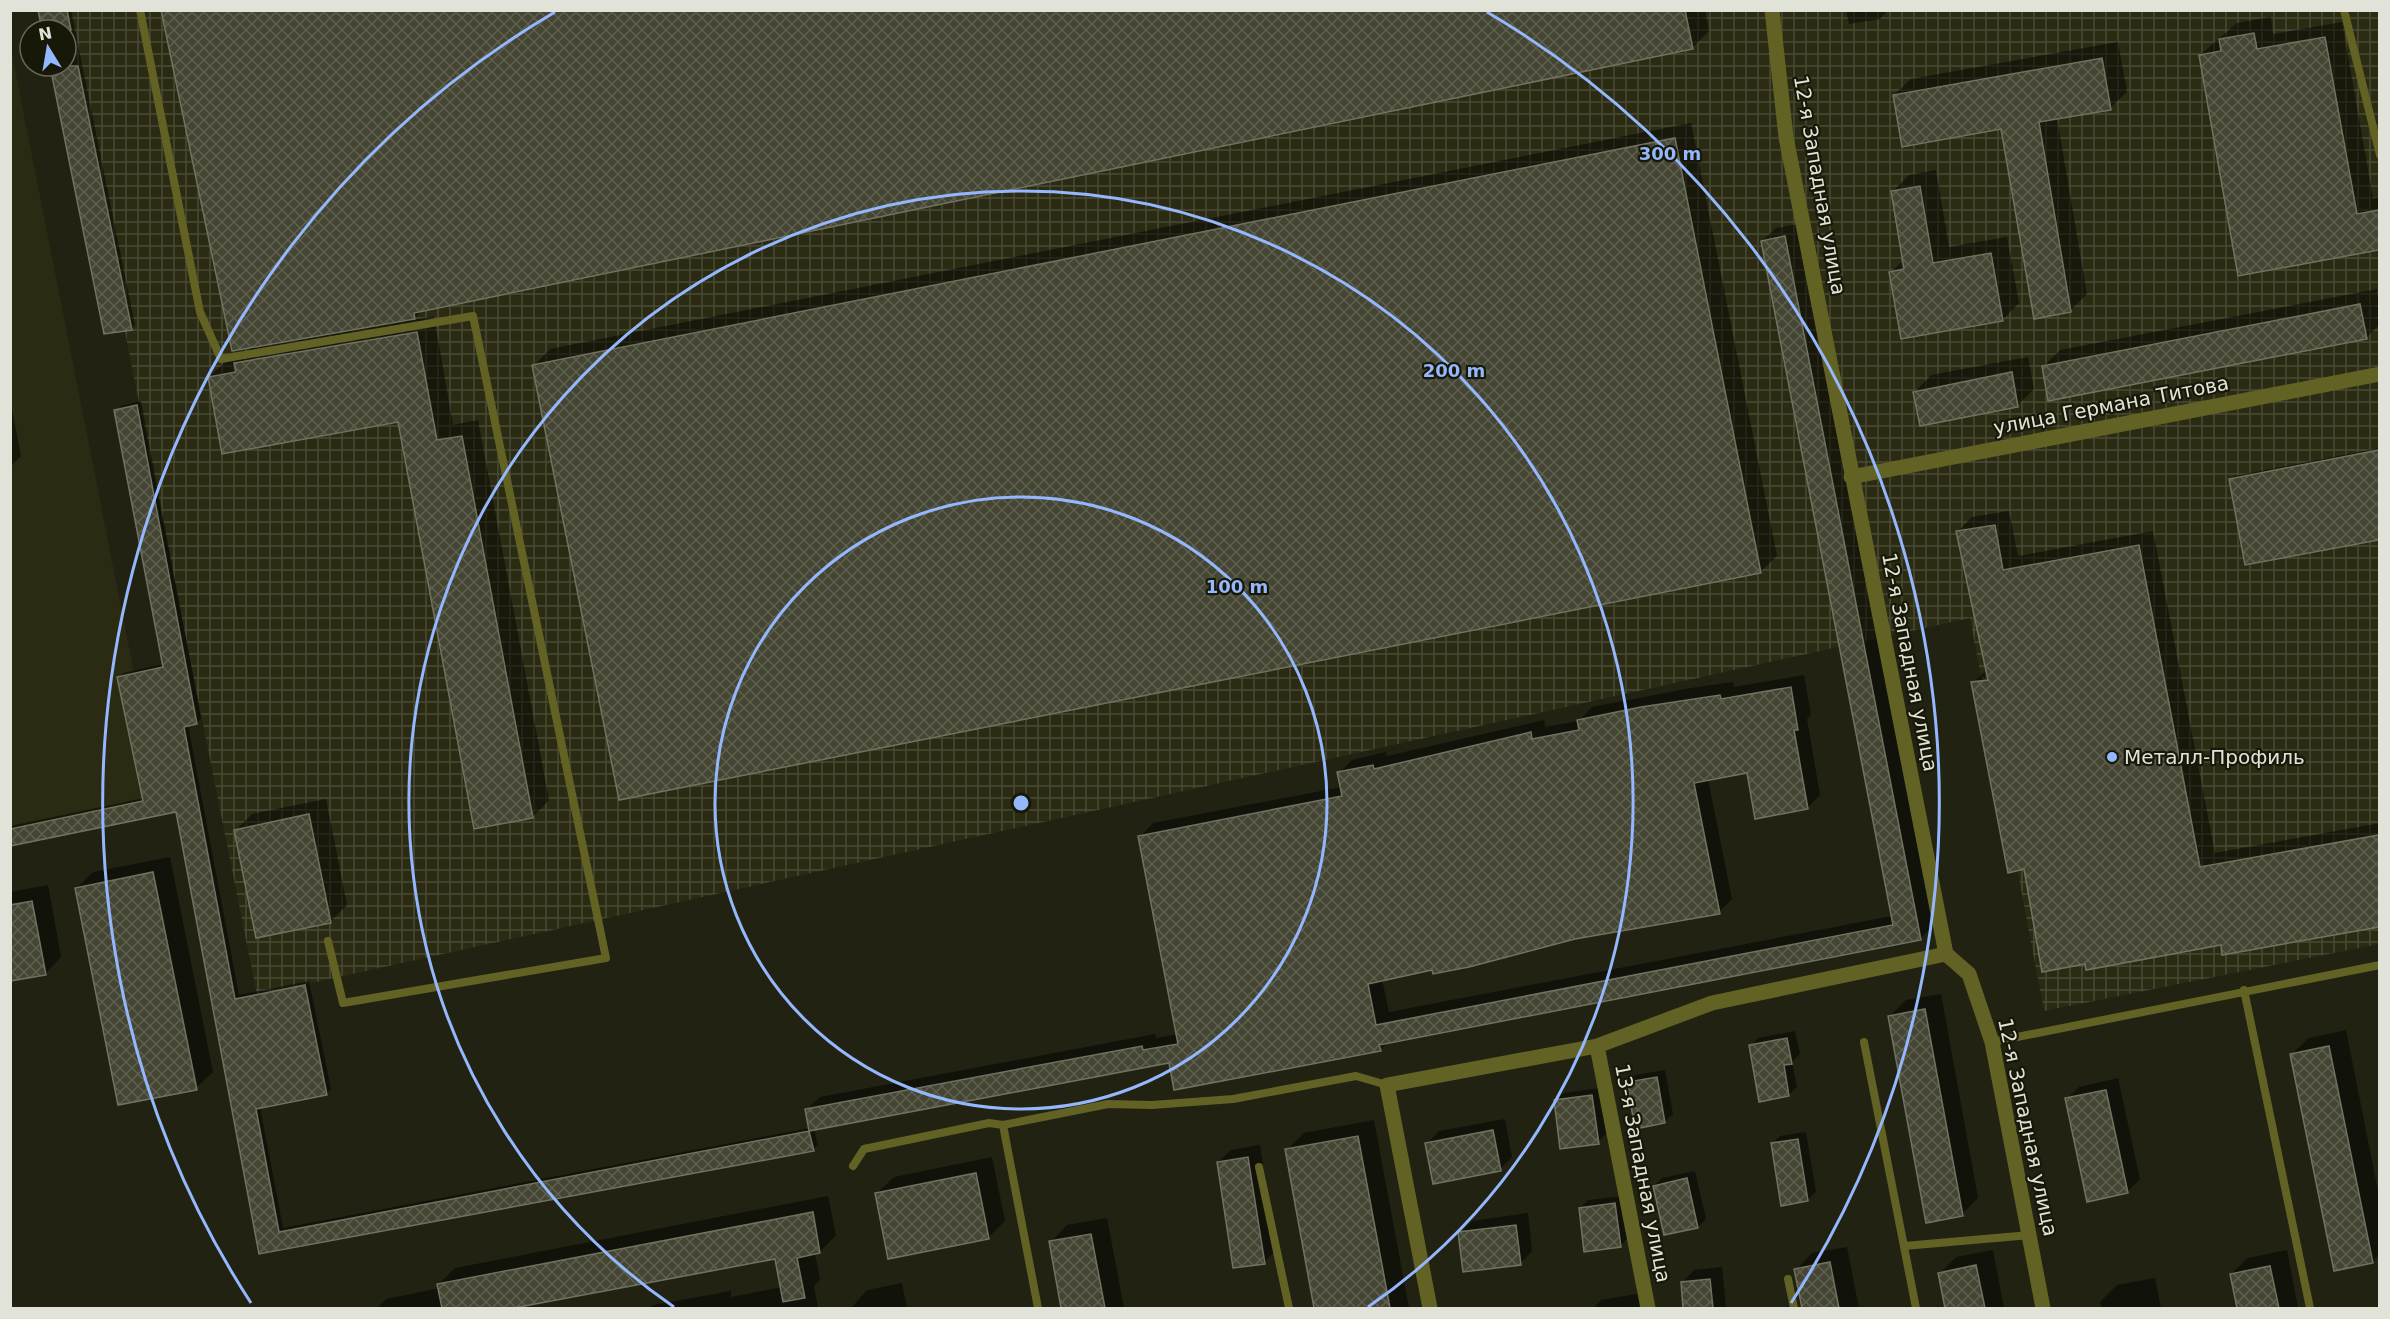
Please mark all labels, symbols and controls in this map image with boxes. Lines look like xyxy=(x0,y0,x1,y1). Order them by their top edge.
north arrow xyxy=(18,18,78,78)
text: N xyxy=(37,23,54,44)
street label: 12-я Западная улица xyxy=(1789,73,1851,297)
text: 300 m xyxy=(1639,143,1701,164)
text: 200 m xyxy=(1423,360,1485,381)
street label: улица Германа Титова xyxy=(1991,370,2231,440)
street label: 12-я Западная улица xyxy=(1877,551,1943,773)
text: 100 m xyxy=(1206,576,1268,597)
place label: Металл-Профиль xyxy=(2124,745,2305,769)
marker: Металл-Профиль xyxy=(2105,750,2119,764)
centre of rings xyxy=(1011,793,1031,813)
street label: 12-я Западная улица xyxy=(1993,1016,2063,1238)
street label: 13-я Западная улица xyxy=(1610,1062,1676,1284)

